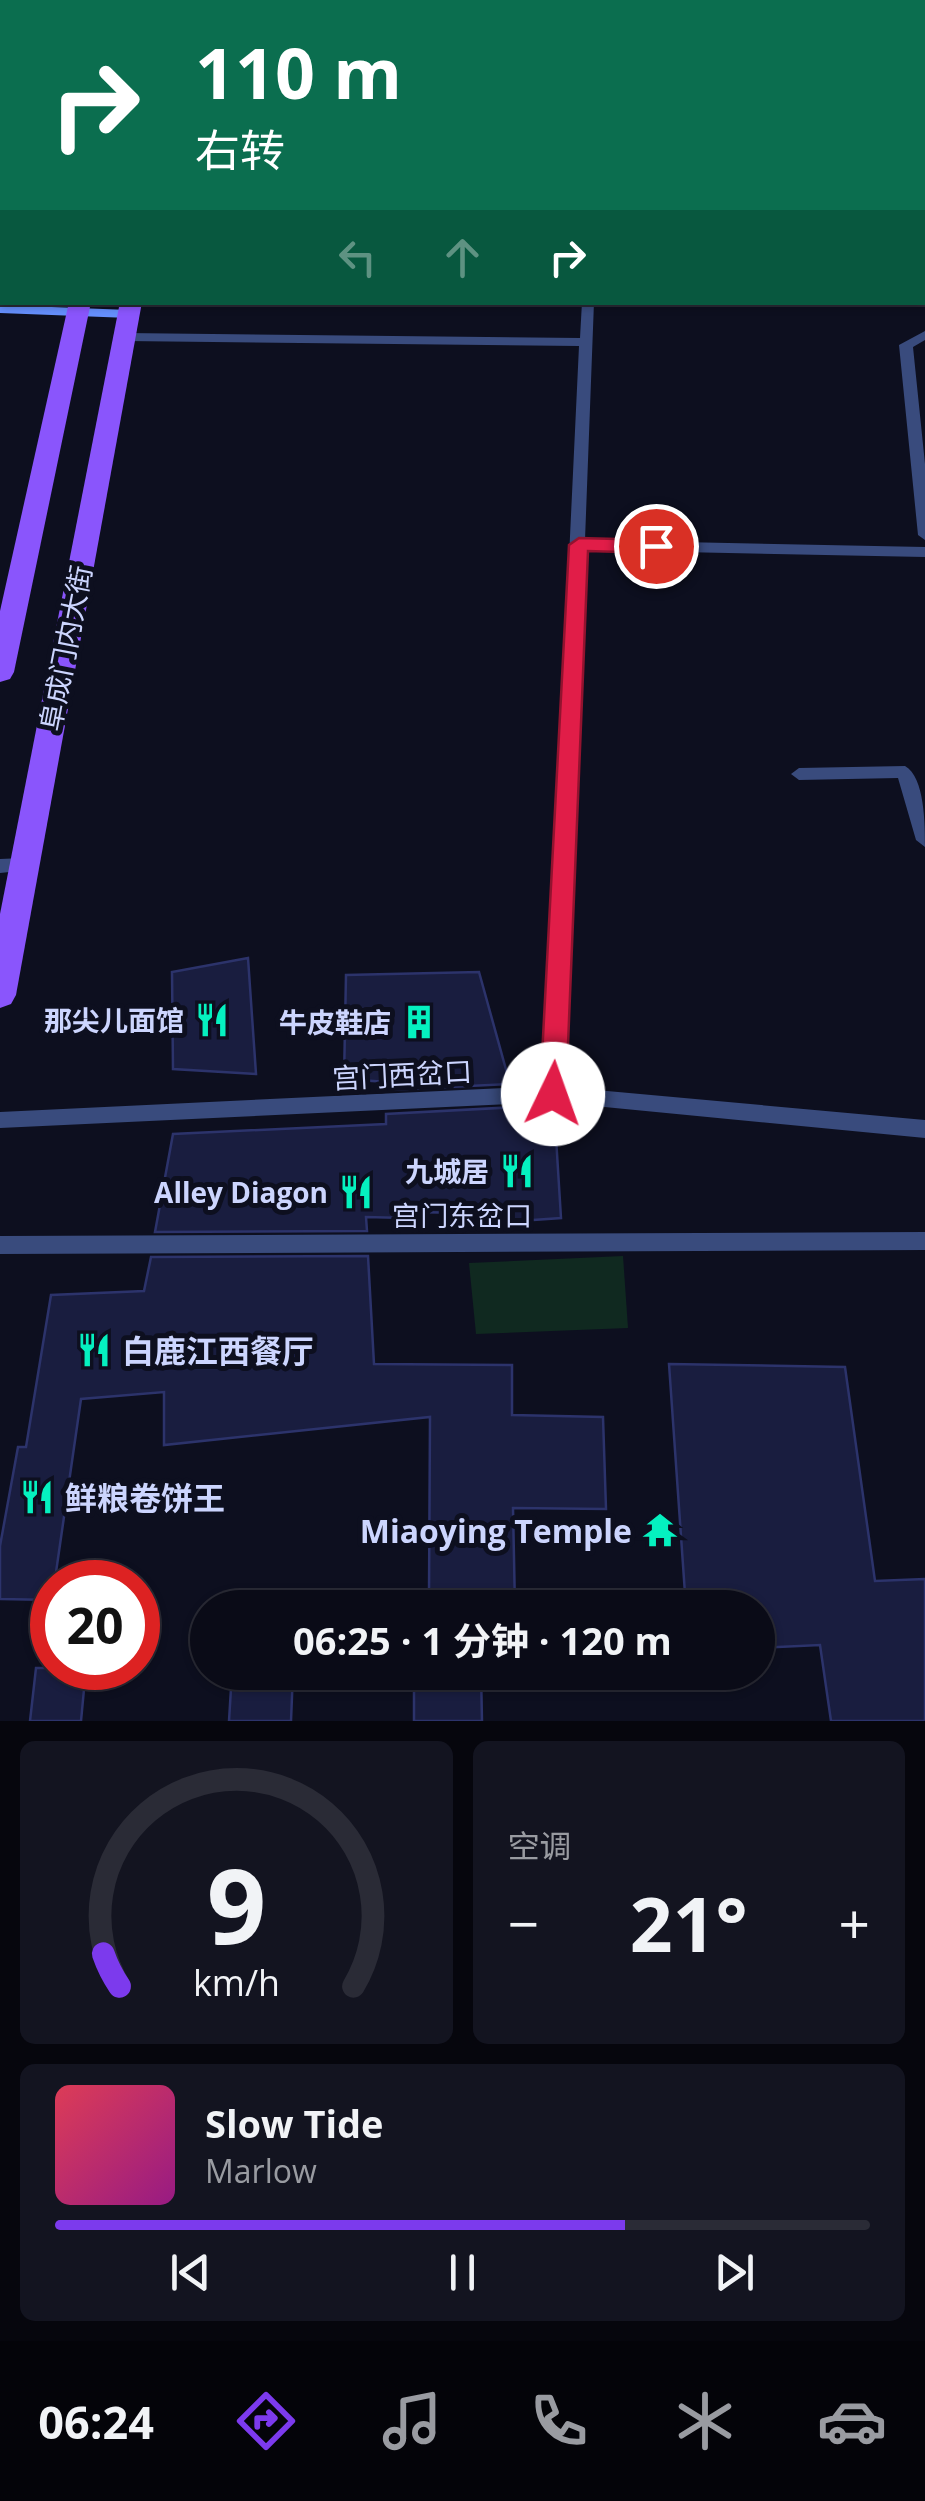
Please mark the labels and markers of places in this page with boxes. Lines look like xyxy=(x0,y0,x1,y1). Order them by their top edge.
pin xyxy=(614,504,699,589)
place label: 那尖儿面馆 xyxy=(44,1001,184,1039)
restaurant icon: 那尖儿面馆 xyxy=(193,1001,231,1039)
place label: 牛皮鞋店 xyxy=(279,1003,391,1041)
building icon: 牛皮鞋店 xyxy=(400,1003,438,1041)
place label: 九城居 xyxy=(405,1152,489,1190)
restaurant icon: 九城居 xyxy=(498,1152,536,1190)
place label: Alley Diagon xyxy=(154,1173,328,1211)
restaurant icon: Alley Diagon xyxy=(337,1173,375,1211)
place label: 白鹿江西餐厅 xyxy=(122,1329,314,1372)
restaurant icon: 白鹿江西餐厅 xyxy=(75,1331,113,1369)
place label: 鲜粮卷饼王 xyxy=(65,1476,225,1519)
restaurant icon: 鲜粮卷饼王 xyxy=(18,1478,56,1516)
place label: Miaoying Temple xyxy=(360,1509,632,1552)
temple icon: Miaoying Temple xyxy=(641,1511,679,1549)

